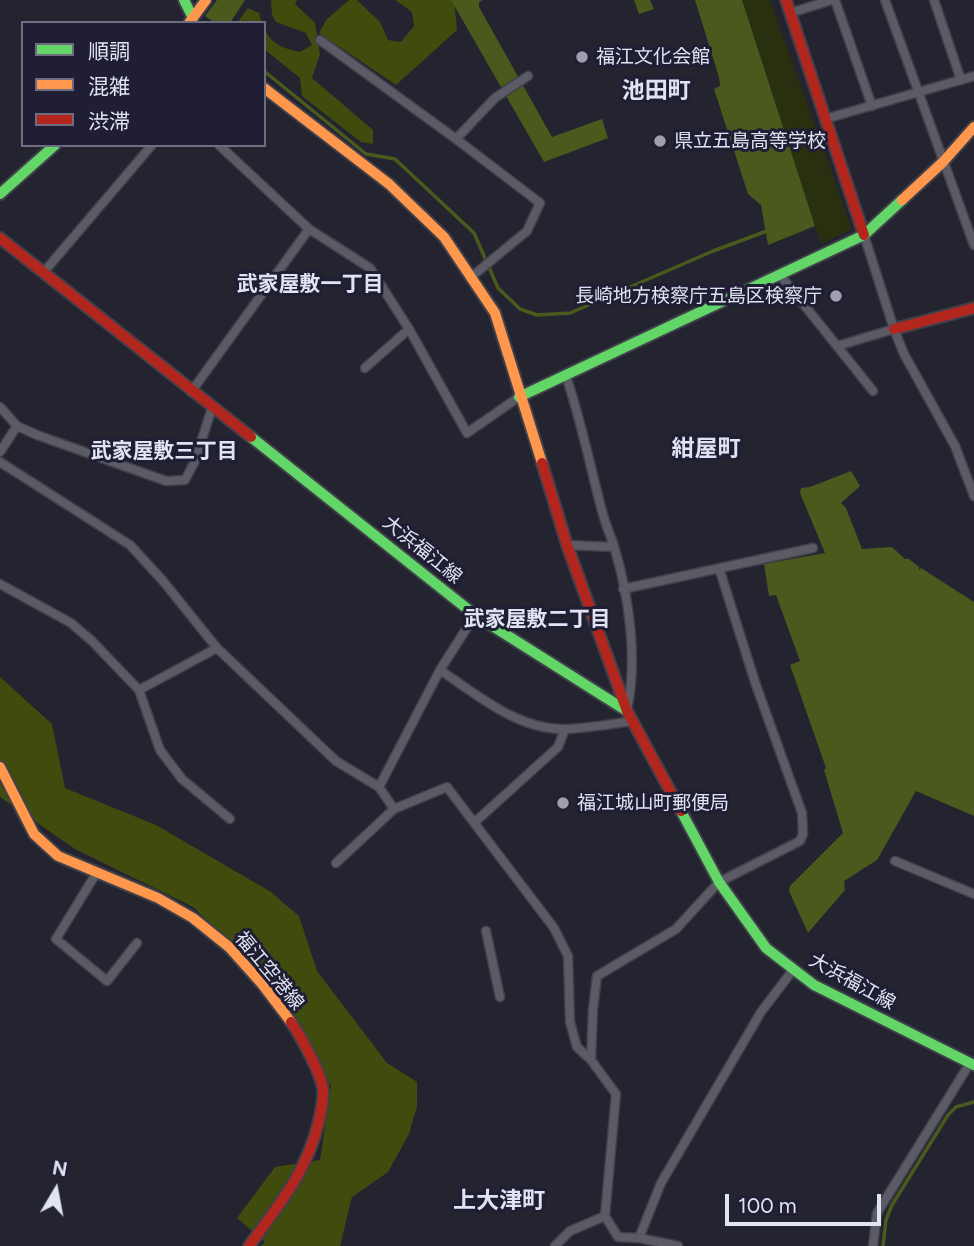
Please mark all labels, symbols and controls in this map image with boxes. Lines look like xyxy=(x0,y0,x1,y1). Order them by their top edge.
legend xyxy=(21,21,266,147)
text: 順調 xyxy=(88,39,130,64)
place label: 福江文化会館 xyxy=(596,46,710,68)
marker: 福江文化会館 xyxy=(574,49,590,65)
text: 混雑 xyxy=(88,74,130,99)
district label: 池田町 xyxy=(622,77,690,105)
text: 渋滞 xyxy=(88,109,130,134)
place label: 県立五島高等学校 xyxy=(674,130,826,152)
marker: 県立五島高等学校 xyxy=(652,133,668,149)
district label: 武家屋敷一丁目 xyxy=(237,272,383,298)
place label: 長崎地方検察庁五島区検察庁 xyxy=(575,285,822,307)
marker: 長崎地方検察庁五島区検察庁 xyxy=(828,288,844,304)
district label: 紺屋町 xyxy=(672,435,740,463)
district label: 武家屋敷三丁目 xyxy=(91,439,237,465)
street label: 大浜福江線 xyxy=(378,511,466,589)
district label: 武家屋敷二丁目 xyxy=(464,607,610,633)
place label: 福江城山町郵便局 xyxy=(577,792,729,814)
marker: 福江城山町郵便局 xyxy=(555,795,571,811)
street label: 福江空港線 xyxy=(230,927,308,1015)
street label: 大浜福江線 xyxy=(805,949,899,1015)
north arrow xyxy=(21,1155,91,1225)
text: N xyxy=(51,1156,69,1181)
scale bar xyxy=(729,1180,885,1224)
district label: 上大津町 xyxy=(453,1187,545,1215)
text: 100 m xyxy=(738,1193,797,1218)

